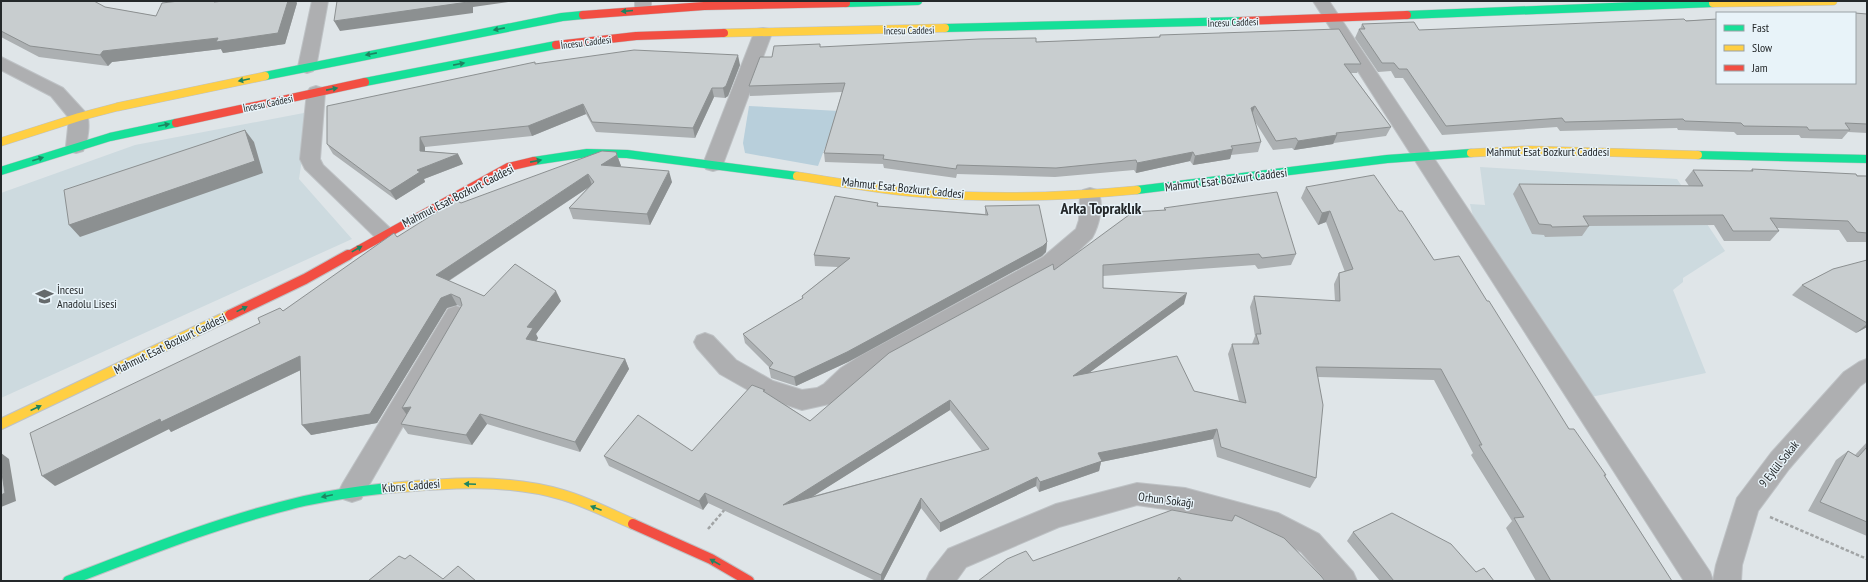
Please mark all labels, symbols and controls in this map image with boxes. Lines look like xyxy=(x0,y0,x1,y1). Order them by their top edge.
one-way arrow xyxy=(621,7,633,14)
legend xyxy=(1716,12,1856,84)
street label: İncesu Caddesi xyxy=(1207,15,1259,30)
text: Fast xyxy=(1752,20,1770,35)
street label: İncesu Caddesi xyxy=(883,24,935,37)
one-way arrow xyxy=(493,26,505,32)
street label: İncesu Caddesi xyxy=(560,33,612,52)
text: Slow xyxy=(1752,40,1773,55)
one-way arrow xyxy=(365,52,377,58)
text: Jam xyxy=(1751,60,1768,75)
one-way arrow xyxy=(453,61,465,67)
one-way arrow xyxy=(238,78,250,84)
one-way arrow xyxy=(326,86,338,92)
street label: İncesu Caddesi xyxy=(242,92,294,115)
one-way arrow xyxy=(157,122,170,128)
street label: Mahmut Esat Bozkurt Caddesi xyxy=(1487,144,1609,159)
one-way arrow xyxy=(32,155,44,161)
one-way arrow xyxy=(529,157,542,163)
street label: Mahmut Esat Bozkurt Caddesi xyxy=(400,161,516,230)
street label: Mahmut Esat Bozkurt Caddesi xyxy=(1164,165,1288,194)
street label: Mahmut Esat Bozkurt Caddesi xyxy=(841,174,965,201)
district label: Arka Topraklık xyxy=(1060,198,1142,218)
one-way arrow xyxy=(351,246,363,253)
place label: İncesu Anadolu Lisesi xyxy=(57,282,117,311)
school or university icon: İncesu Anadolu Lisesi xyxy=(34,287,54,307)
one-way arrow xyxy=(236,306,248,312)
street label: Mahmut Esat Bozkurt Caddesi xyxy=(111,310,228,377)
one-way arrow xyxy=(31,405,42,411)
street label: 9 Eylül Sokak xyxy=(1755,437,1802,490)
street label: Kıbrıs Caddesi xyxy=(381,475,441,496)
one-way arrow xyxy=(464,480,476,487)
street label: Orhun Sokağı xyxy=(1137,489,1195,510)
one-way arrow xyxy=(321,494,333,500)
one-way arrow xyxy=(590,505,602,511)
one-way arrow xyxy=(709,558,721,565)

